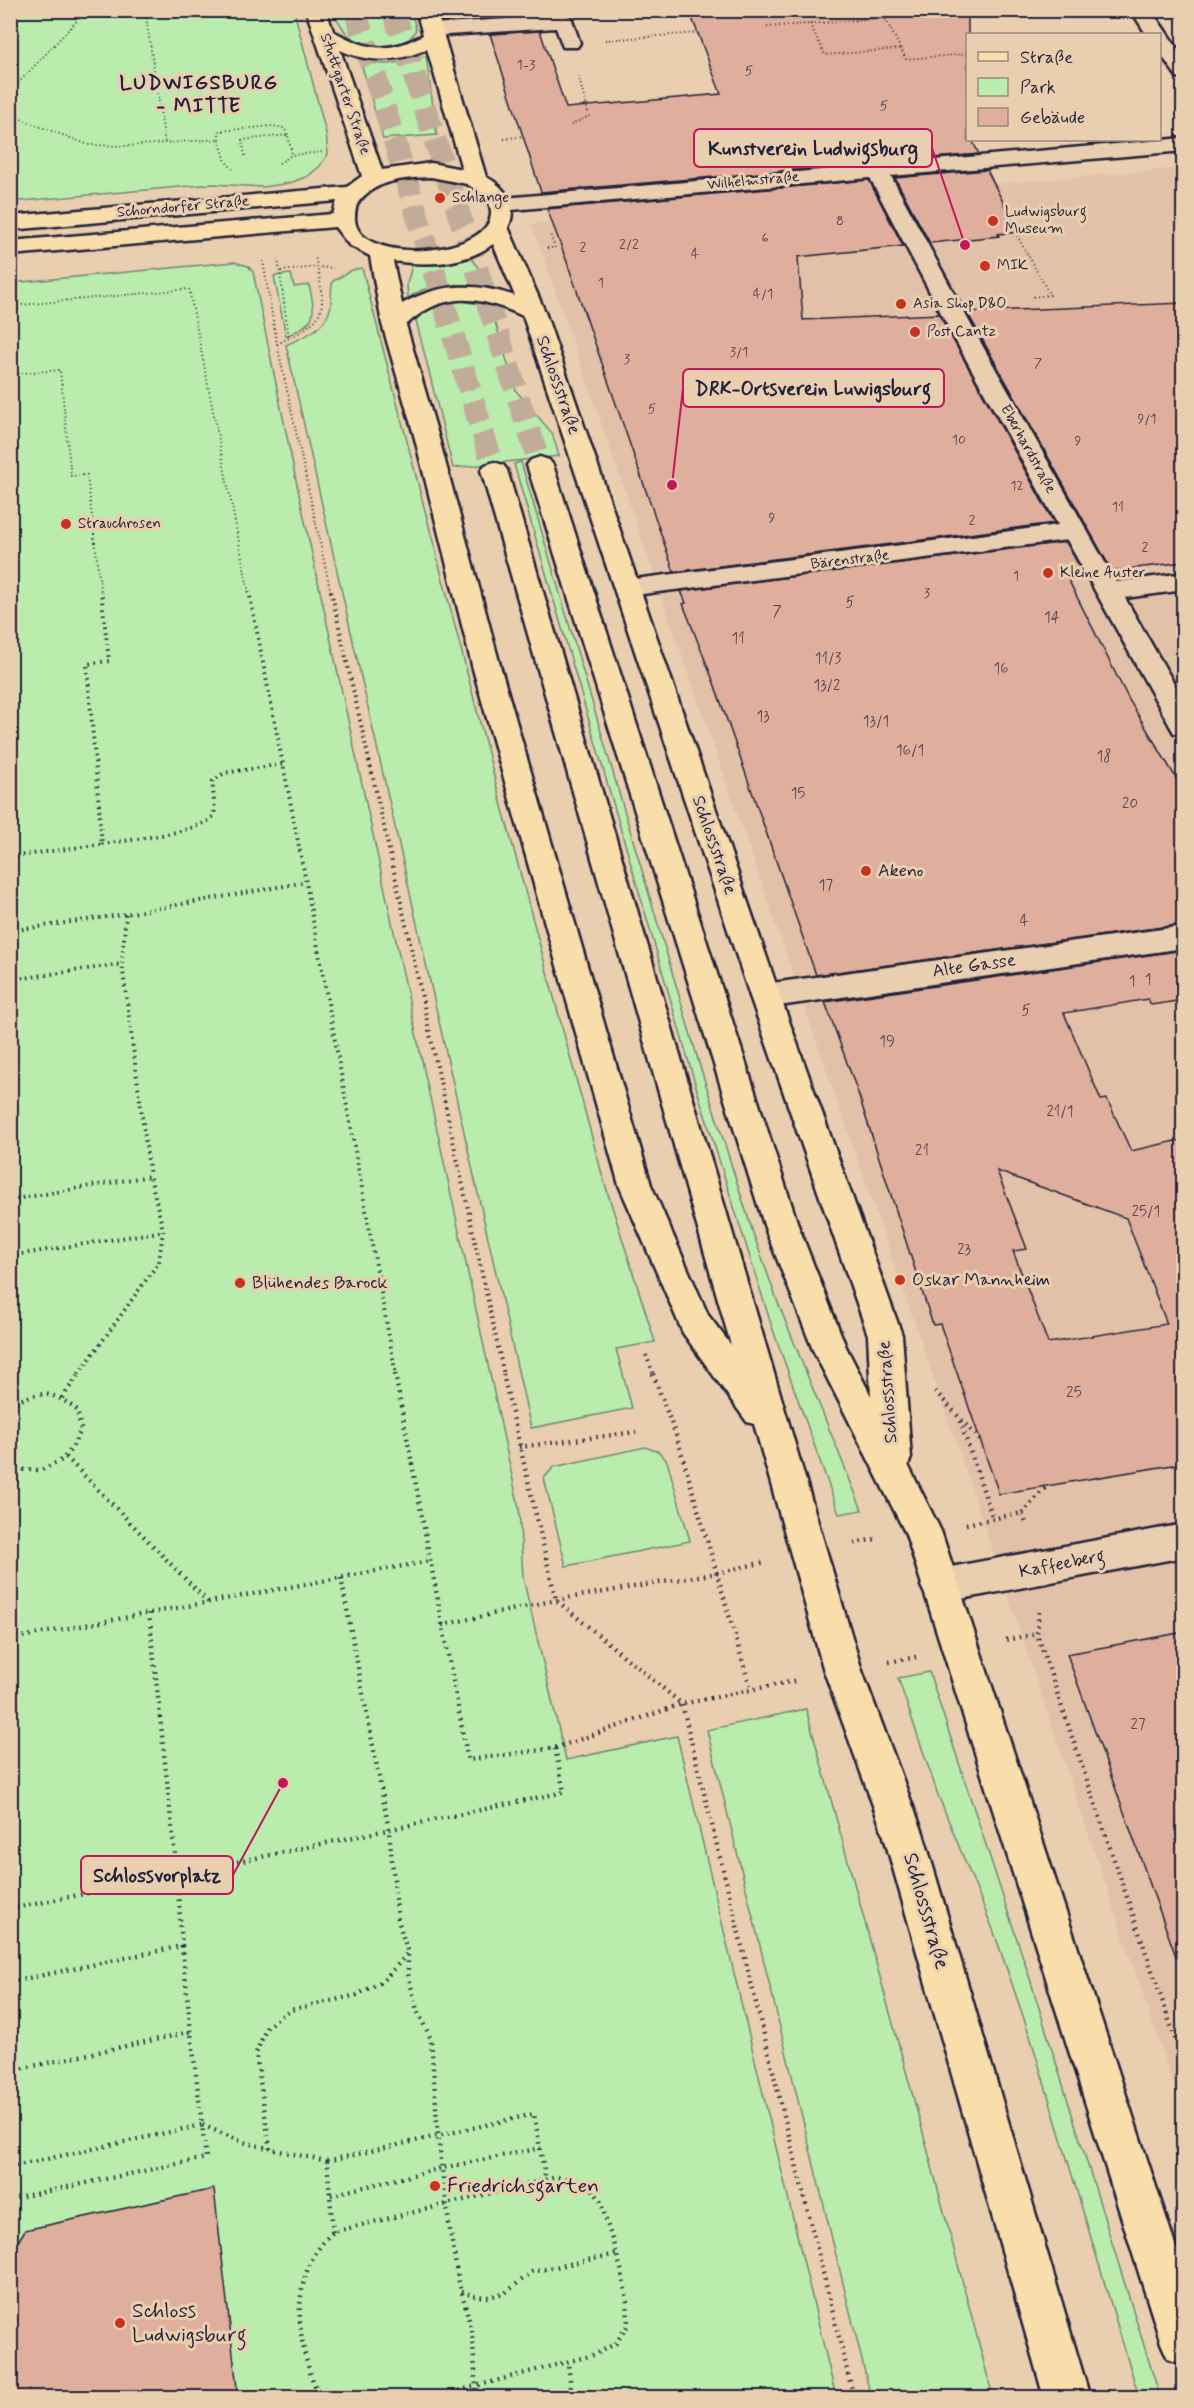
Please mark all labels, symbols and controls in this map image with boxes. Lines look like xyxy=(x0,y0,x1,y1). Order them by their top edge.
street label: Stuttgarter Straße xyxy=(315,31,375,157)
legend xyxy=(966,33,1161,141)
text: Straße xyxy=(1020,46,1073,70)
house number: 1-3 xyxy=(517,56,535,74)
house number: 5 xyxy=(745,62,753,80)
district label: LUDWIGSBURG - MITTE xyxy=(119,70,279,120)
text: Park xyxy=(1020,76,1056,100)
house number: 5 xyxy=(880,97,888,115)
text: Gebäude xyxy=(1020,106,1085,130)
callout: Kunstverein Ludwigsburg xyxy=(694,129,932,167)
text: Kunstverein Ludwigsburg xyxy=(708,136,918,165)
street label: Wilhelmstraße xyxy=(706,167,800,195)
place label: Schlange xyxy=(452,188,509,209)
street label: Schorndorfer Straße xyxy=(116,191,250,223)
marker: Schlange xyxy=(433,191,447,205)
place label: Ludwigsburg Museum xyxy=(1005,202,1087,239)
house number: 8 xyxy=(836,212,844,230)
marker: Ludwigsburg Museum xyxy=(986,214,1000,228)
house number: 6 xyxy=(761,229,769,247)
house number: 2/2 xyxy=(619,235,639,253)
house number: 2 xyxy=(580,238,587,256)
house number: 4 xyxy=(691,245,699,263)
place label: MIK xyxy=(997,256,1028,276)
marker: MIK xyxy=(978,259,992,273)
house number: 1 xyxy=(598,274,604,292)
house number: 4/1 xyxy=(753,285,773,303)
place label: Asia Shop D&O xyxy=(913,294,1006,314)
marker: Asia Shop D&O xyxy=(894,297,908,311)
place label: Post Cantz xyxy=(927,322,996,342)
marker: Post Cantz xyxy=(908,325,922,339)
street label: Schlossstraße xyxy=(530,332,586,438)
house number: 3/1 xyxy=(730,343,748,361)
house number: 3 xyxy=(624,350,630,368)
house number: 7 xyxy=(1034,354,1043,372)
callout: DRK-Ortsverein Luwigsburg xyxy=(683,369,944,407)
text: DRK-Ortsverein Luwigsburg xyxy=(695,376,931,405)
house number: 5 xyxy=(648,400,656,418)
street label: Eberhardstraße xyxy=(995,401,1061,497)
house number: 9/1 xyxy=(1137,410,1157,428)
house number: 10 xyxy=(952,431,966,449)
house number: 9 xyxy=(1075,432,1082,450)
house number: 12 xyxy=(1010,477,1024,495)
house number: 11 xyxy=(1112,498,1124,516)
house number: 9 xyxy=(769,509,776,527)
house number: 2 xyxy=(969,511,976,529)
place label: Strauchrosen xyxy=(78,514,161,534)
marker: Strauchrosen xyxy=(59,517,73,531)
house number: 2 xyxy=(1142,538,1149,556)
street label: Bärenstraße xyxy=(810,545,890,575)
place label: Kleine Auster xyxy=(1060,563,1145,583)
marker: Kleine Auster xyxy=(1041,566,1055,580)
house number: 1 xyxy=(1013,567,1019,585)
house number: 3 xyxy=(924,584,930,602)
house number: 5 xyxy=(845,593,855,613)
house number: 7 xyxy=(772,602,782,622)
house number: 14 xyxy=(1044,608,1060,628)
house number: 11 xyxy=(731,629,745,649)
house number: 11/3 xyxy=(815,649,841,669)
house number: 16 xyxy=(993,659,1009,679)
house number: 13/2 xyxy=(814,676,840,696)
house number: 13 xyxy=(756,707,770,727)
house number: 13/1 xyxy=(863,712,889,732)
house number: 16/1 xyxy=(896,741,924,761)
house number: 18 xyxy=(1097,747,1111,767)
house number: 15 xyxy=(791,784,805,804)
street label: Schlossstraße xyxy=(686,792,742,898)
house number: 20 xyxy=(1122,794,1138,814)
place label: Akeno xyxy=(878,859,924,883)
marker: Akeno xyxy=(859,864,873,878)
house number: 17 xyxy=(819,876,834,896)
house number: 4 xyxy=(1020,911,1029,931)
street label: Alte Gasse xyxy=(931,948,1017,984)
house number: 1 xyxy=(1145,970,1151,990)
house number: 1 xyxy=(1129,972,1135,992)
house number: 5 xyxy=(1021,1001,1031,1021)
house number: 19 xyxy=(879,1032,895,1052)
house number: 21/1 xyxy=(1046,1102,1074,1122)
house number: 21 xyxy=(915,1141,929,1161)
house number: 25/1 xyxy=(1132,1202,1160,1222)
house number: 23 xyxy=(957,1240,971,1260)
place label: Oskar Mannheim xyxy=(912,1268,1050,1292)
place label: Blühendes Barock xyxy=(252,1271,388,1295)
marker: Oskar Mannheim xyxy=(893,1273,907,1287)
marker: Blühendes Barock xyxy=(233,1276,247,1290)
street label: Schlossstraße xyxy=(872,1340,904,1444)
house number: 25 xyxy=(1066,1383,1082,1403)
street label: Kaffeeberg xyxy=(1017,1544,1107,1586)
house number: 27 xyxy=(1131,1715,1146,1735)
street label: Schlossstraße xyxy=(896,1849,956,1973)
callout: Schlossvorplatz xyxy=(81,1856,233,1894)
text: Schlossvorplatz xyxy=(93,1863,221,1890)
place label: Friedrichsgarten xyxy=(447,2172,599,2202)
marker: Friedrichsgarten xyxy=(428,2179,442,2193)
place label: Schloss Ludwigsburg xyxy=(132,2297,247,2351)
marker: Schloss Ludwigsburg xyxy=(113,2316,127,2330)

